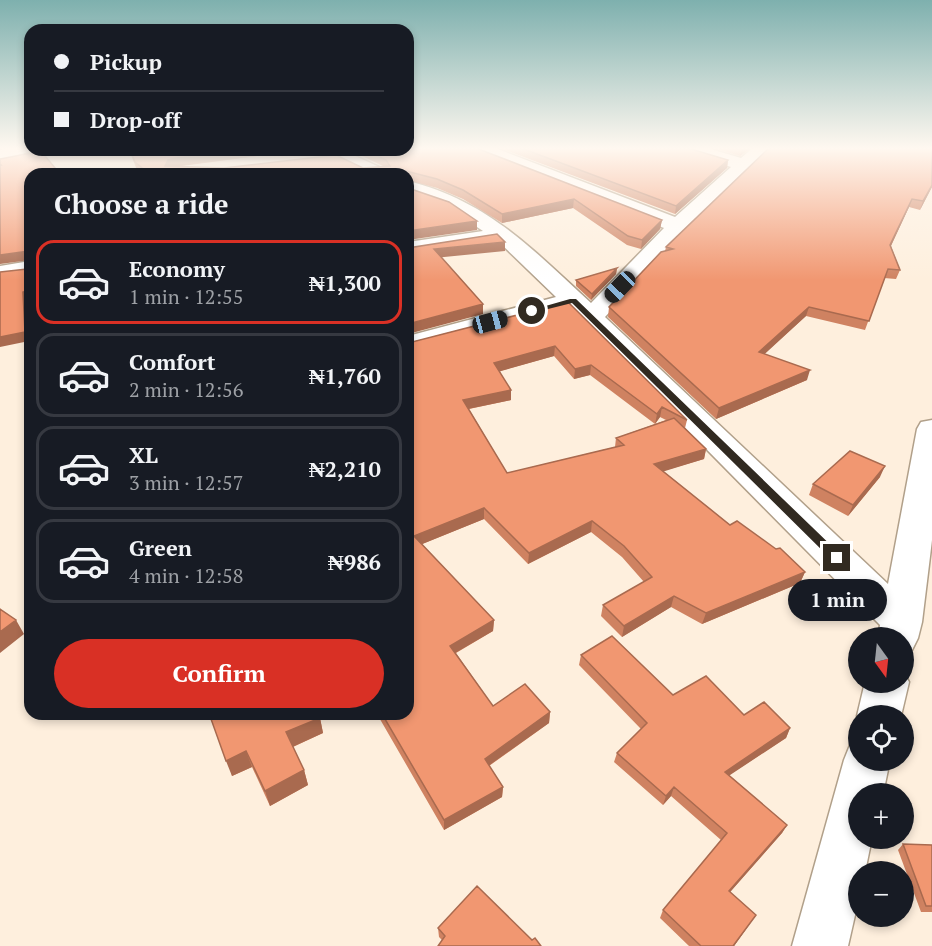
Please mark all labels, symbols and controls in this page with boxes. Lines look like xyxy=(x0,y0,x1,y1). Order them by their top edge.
text: Pickup xyxy=(90,47,162,76)
text: Drop-off xyxy=(90,105,181,134)
text: Choose a ride xyxy=(54,186,229,222)
text: Economy xyxy=(129,254,225,283)
icon: car xyxy=(57,255,111,309)
text: ₦1,300 xyxy=(309,268,381,297)
car xyxy=(601,268,639,306)
text: 1 min · 12:55 xyxy=(129,283,243,310)
route start xyxy=(518,297,545,324)
car xyxy=(470,309,510,335)
text: Comfort xyxy=(129,347,215,376)
icon: car xyxy=(57,348,111,402)
text: ₦1,760 xyxy=(309,361,381,390)
text: 2 min · 12:56 xyxy=(129,376,243,403)
text: XL xyxy=(129,440,158,469)
icon: car xyxy=(57,441,111,495)
text: ₦2,210 xyxy=(309,454,381,483)
text: 3 min · 12:57 xyxy=(129,469,243,496)
text: Green xyxy=(129,533,192,562)
icon: car xyxy=(57,534,111,588)
route end xyxy=(823,544,850,571)
text: ₦986 xyxy=(328,547,381,576)
text: 4 min · 12:58 xyxy=(129,562,243,589)
callout: 1 min xyxy=(788,579,886,621)
text: 1 min xyxy=(810,586,865,613)
north arrow xyxy=(848,627,914,693)
map controls xyxy=(848,627,914,927)
button: Confirm xyxy=(54,639,384,708)
button: locate xyxy=(848,705,914,771)
button: + xyxy=(848,783,914,849)
button: − xyxy=(848,861,914,927)

